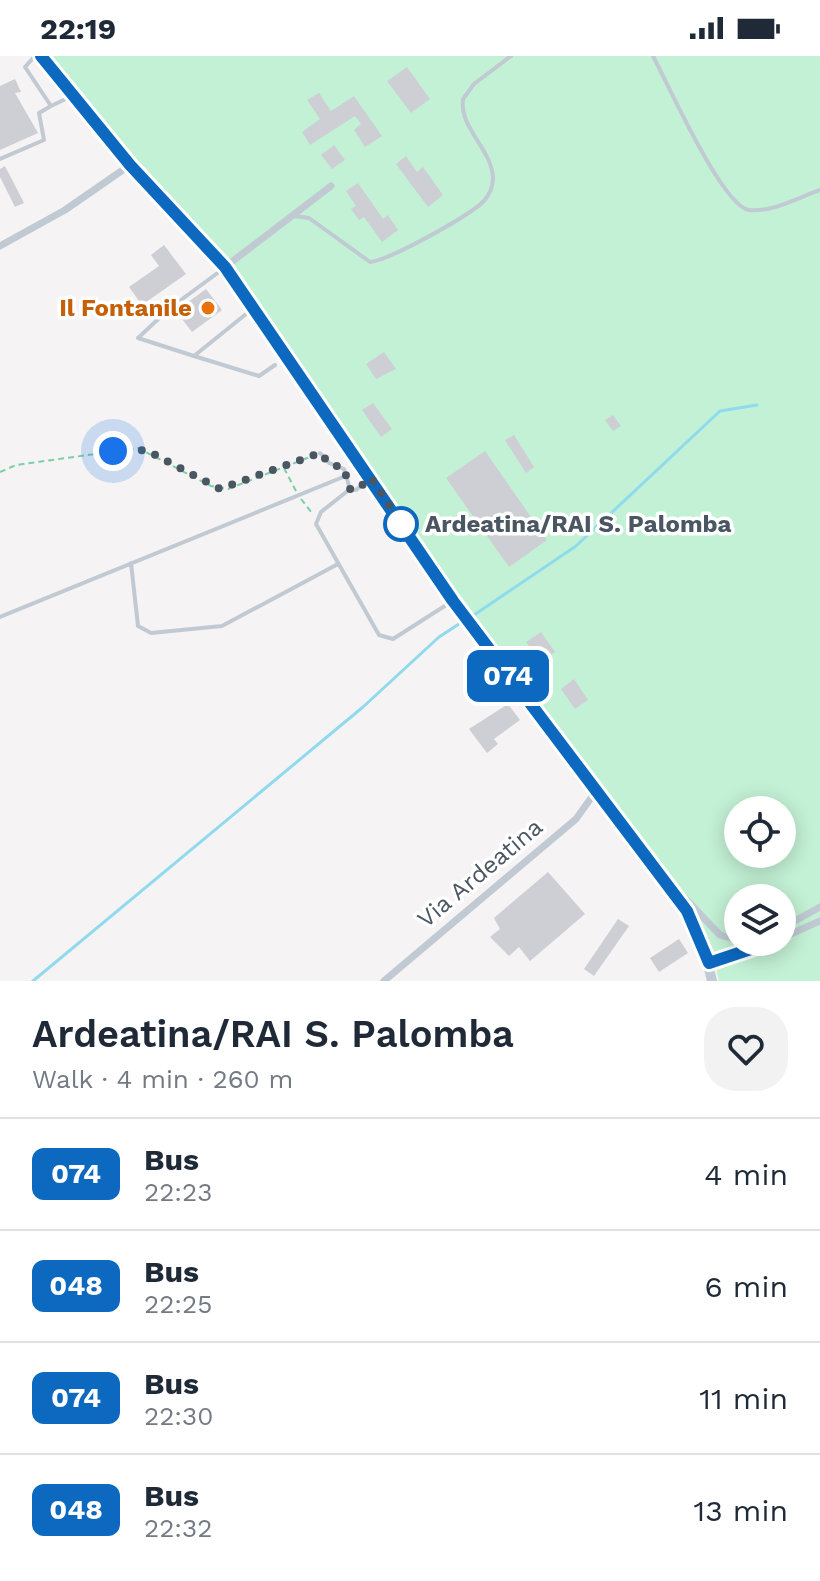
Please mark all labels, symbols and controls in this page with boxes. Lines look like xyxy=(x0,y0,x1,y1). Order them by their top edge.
text: 22:19 xyxy=(40,11,116,46)
place label: Il Fontanile xyxy=(59,294,192,322)
marker: Il Fontanile xyxy=(199,299,217,317)
your location xyxy=(93,431,133,471)
marker: Ardeatina/RAI S. Palomba xyxy=(384,507,418,541)
place label: Ardeatina/RAI S. Palomba xyxy=(425,510,731,538)
line badge: 074 xyxy=(462,650,554,702)
text: 074 xyxy=(483,659,533,692)
map controls xyxy=(724,796,796,956)
button: locate xyxy=(724,796,796,868)
street label: Via Ardeatina xyxy=(412,813,548,933)
button: layers xyxy=(724,884,796,956)
button: heart xyxy=(704,1007,788,1091)
text: Ardeatina/RAI S. Palomba xyxy=(32,1012,514,1056)
text: Walk · 4 min · 260 m xyxy=(32,1064,293,1094)
text: Bus xyxy=(144,1142,199,1177)
text: 074 xyxy=(51,1157,101,1190)
text: 4 min xyxy=(704,1157,788,1192)
text: 22:23 xyxy=(144,1177,212,1207)
text: Bus xyxy=(144,1254,199,1289)
text: 048 xyxy=(49,1269,103,1302)
text: 6 min xyxy=(704,1269,788,1304)
text: 22:25 xyxy=(144,1289,212,1319)
text: Bus xyxy=(144,1366,199,1401)
text: 074 xyxy=(51,1381,101,1414)
text: 11 min xyxy=(699,1381,788,1416)
text: 22:30 xyxy=(144,1401,213,1431)
text: Bus xyxy=(144,1478,199,1513)
text: 048 xyxy=(49,1493,103,1526)
text: 13 min xyxy=(693,1493,788,1528)
text: 22:32 xyxy=(144,1513,212,1543)

